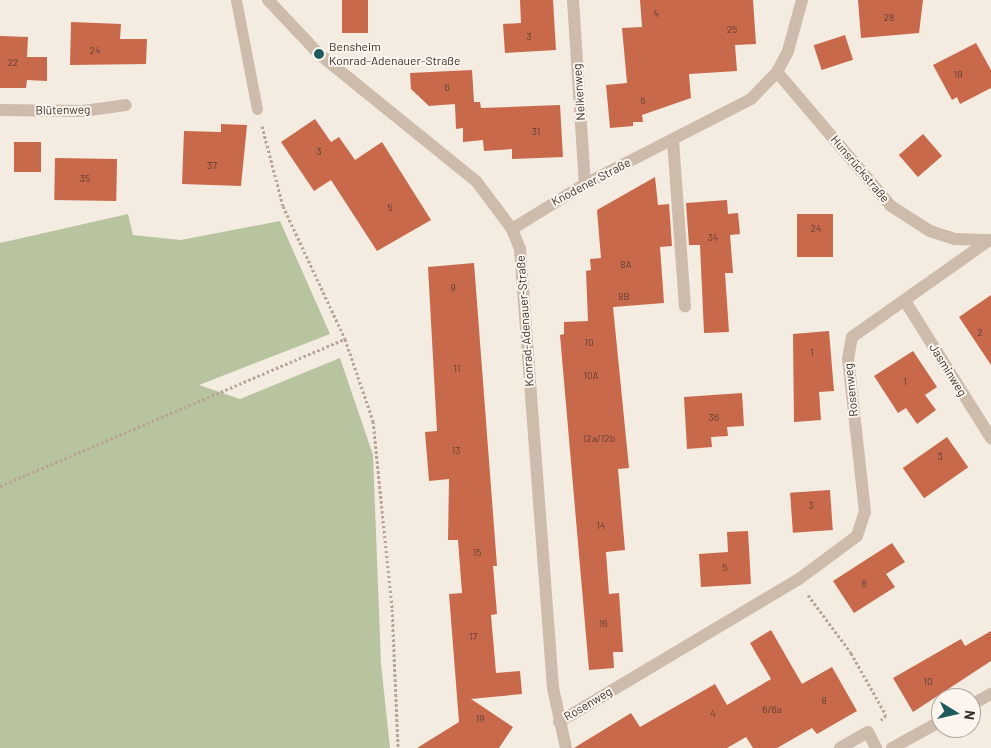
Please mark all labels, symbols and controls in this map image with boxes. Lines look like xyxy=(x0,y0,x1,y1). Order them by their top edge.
house number: 4 xyxy=(653,8,659,20)
house number: 28 xyxy=(884,12,894,24)
house number: 25 xyxy=(727,24,737,36)
house number: 3 xyxy=(526,31,532,43)
place label: Bensheim Konrad-Adenauer-Straße xyxy=(329,40,460,68)
house number: 24 xyxy=(90,45,100,57)
marker: Bensheim Konrad-Adenauer-Straße xyxy=(313,48,325,60)
house number: 22 xyxy=(8,57,18,69)
street label: Nelkenweg xyxy=(570,63,588,121)
house number: 19 xyxy=(954,69,962,81)
house number: 6 xyxy=(444,82,450,94)
house number: 6 xyxy=(640,95,646,107)
street label: Blütenweg xyxy=(35,102,91,118)
house number: 31 xyxy=(532,126,540,138)
street label: Hunsrückstraße xyxy=(828,132,892,206)
house number: 3 xyxy=(316,146,322,158)
street label: Knodener Straße xyxy=(549,155,633,209)
house number: 37 xyxy=(207,160,217,172)
house number: 35 xyxy=(80,173,90,185)
house number: 5 xyxy=(387,202,393,214)
house number: 24 xyxy=(811,223,821,235)
house number: 34 xyxy=(708,232,718,244)
street label: Konrad-Adenauer-Straße xyxy=(513,255,537,387)
house number: 8A xyxy=(620,259,632,271)
house number: 9 xyxy=(450,282,456,294)
house number: 8B xyxy=(618,291,630,303)
house number: 2 xyxy=(977,327,983,339)
house number: 10 xyxy=(584,337,594,349)
street label: Jasminweg xyxy=(926,341,970,399)
house number: 1 xyxy=(810,347,814,359)
house number: 11 xyxy=(453,363,461,375)
street label: Rosenweg xyxy=(841,363,861,417)
house number: 10A xyxy=(583,370,599,382)
house number: 1 xyxy=(903,376,907,388)
house number: 36 xyxy=(709,412,719,424)
house number: 12a/12b xyxy=(583,433,615,445)
house number: 13 xyxy=(452,445,460,457)
house number: 3 xyxy=(937,451,943,463)
house number: 3 xyxy=(808,500,814,512)
house number: 14 xyxy=(596,520,606,532)
house number: 15 xyxy=(473,547,481,559)
house number: 5 xyxy=(722,562,728,574)
house number: 8 xyxy=(861,578,867,590)
house number: 16 xyxy=(599,618,607,630)
house number: 17 xyxy=(469,631,477,643)
house number: 10 xyxy=(923,676,933,688)
street label: Rosenweg xyxy=(561,684,615,724)
north arrow xyxy=(931,688,981,738)
house number: 8 xyxy=(821,695,827,707)
house number: 6/6a xyxy=(762,704,782,716)
house number: 4 xyxy=(710,708,716,720)
text: N xyxy=(961,709,979,721)
house number: 19 xyxy=(476,713,484,725)

